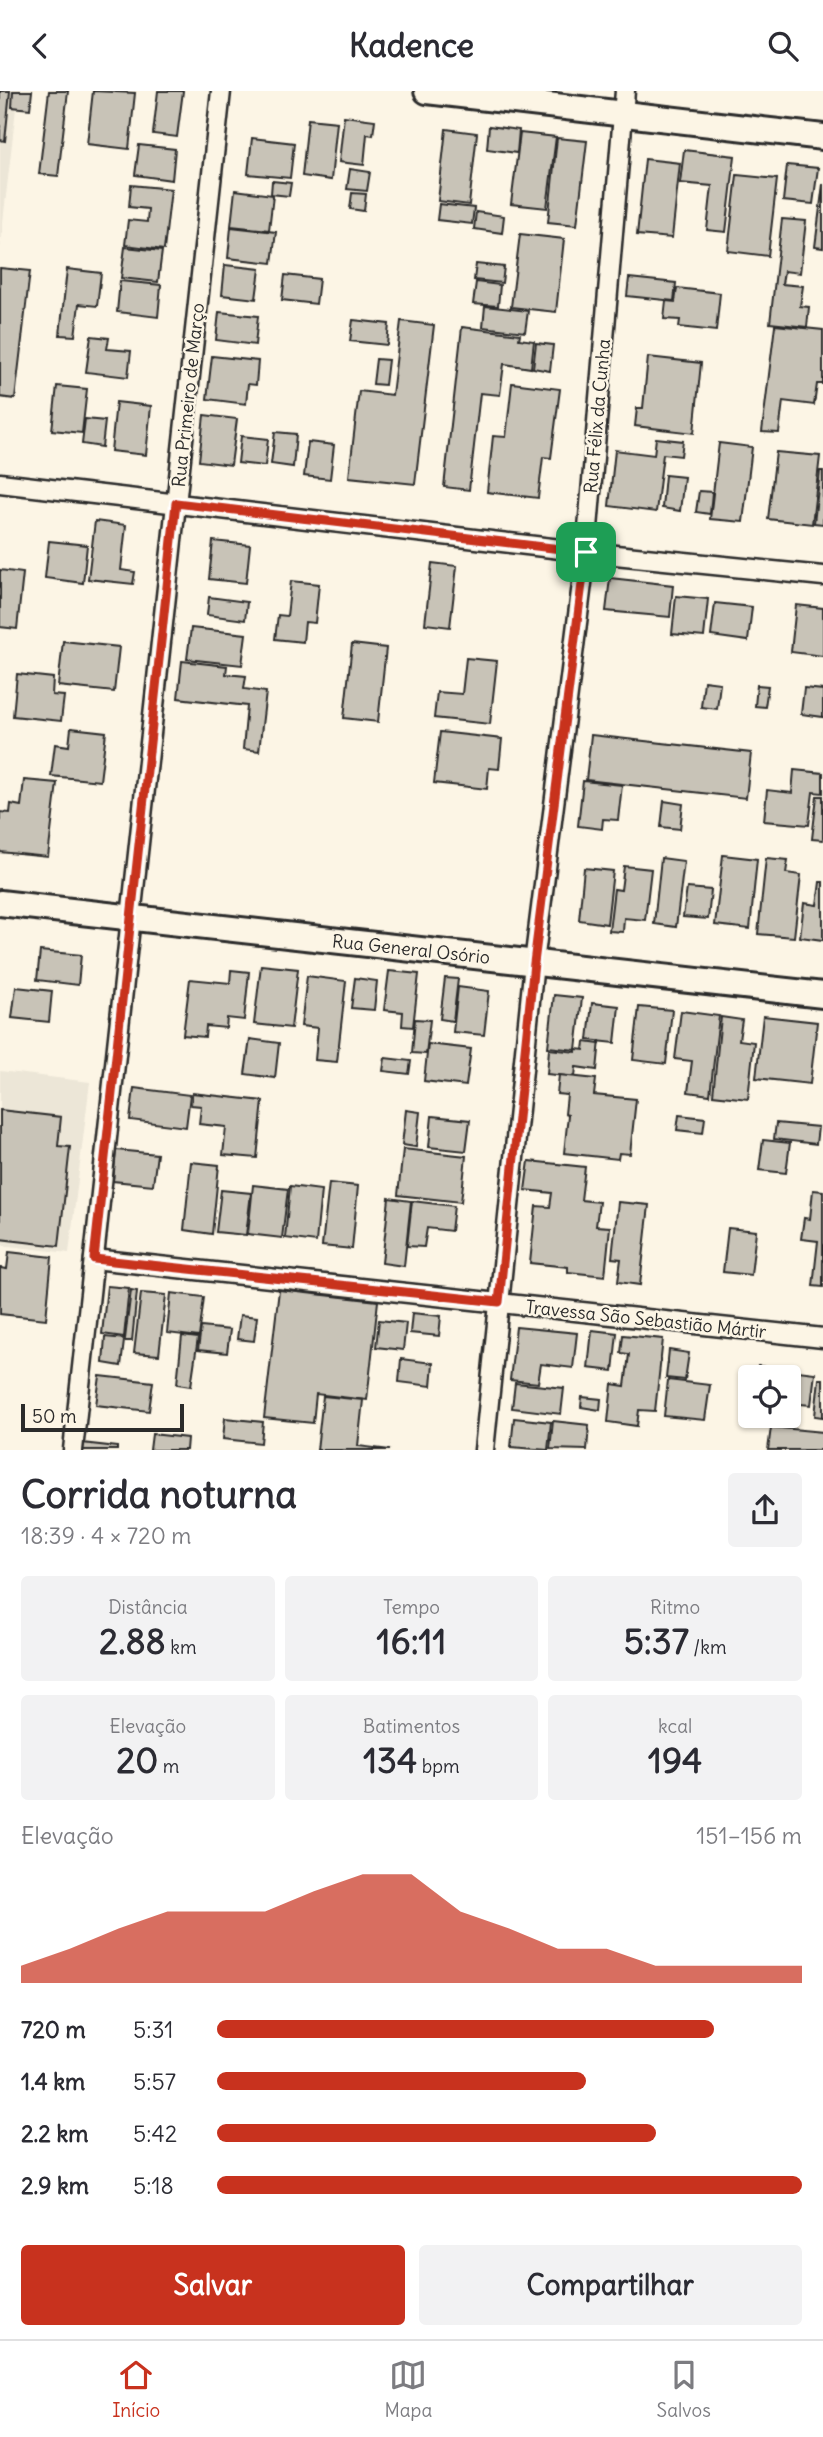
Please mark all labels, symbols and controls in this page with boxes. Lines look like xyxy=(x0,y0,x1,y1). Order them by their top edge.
text: Kadence xyxy=(349,25,474,66)
icon: back xyxy=(21,27,59,65)
icon: search xyxy=(764,27,802,65)
street label: Rua Primeiro de Março xyxy=(167,302,209,488)
street label: Rua Félix da Cunha xyxy=(579,338,615,494)
pin xyxy=(556,522,616,582)
icon: arrive xyxy=(567,533,605,571)
street label: Rua General Osório xyxy=(331,929,491,969)
street label: Travessa São Sebastião Mártir xyxy=(524,1295,768,1343)
map controls xyxy=(738,1365,801,1428)
button: locate xyxy=(738,1365,801,1428)
scale bar xyxy=(21,1401,184,1433)
text: 50 m xyxy=(32,1404,77,1428)
text: Corrida noturna xyxy=(21,1471,297,1518)
button: share xyxy=(728,1473,802,1547)
text: 18:39 · 4 × 720 m xyxy=(21,1521,191,1550)
text: Distância xyxy=(108,1595,188,1619)
text: Tempo xyxy=(383,1595,440,1619)
text: Ritmo xyxy=(650,1595,700,1619)
text: 2.88 xyxy=(99,1619,166,1663)
text: 16:11 xyxy=(377,1619,446,1663)
text: 5:37 xyxy=(624,1619,689,1663)
text: km xyxy=(166,1635,197,1659)
text: /km xyxy=(689,1635,727,1659)
text: Elevação xyxy=(110,1714,186,1738)
text: Batimentos xyxy=(363,1714,460,1738)
text: kcal xyxy=(658,1714,692,1738)
text: 20 xyxy=(116,1738,158,1782)
text: 134 xyxy=(363,1738,417,1782)
text: 194 xyxy=(648,1738,702,1782)
text: m xyxy=(158,1754,180,1778)
text: bpm xyxy=(417,1754,460,1778)
text: Elevação xyxy=(21,1821,114,1850)
text: 151–156 m xyxy=(696,1821,802,1850)
text: 720 m xyxy=(21,2015,86,2044)
text: 5:31 xyxy=(133,2015,173,2044)
text: 1.4 km xyxy=(21,2067,85,2096)
text: 5:57 xyxy=(133,2067,176,2096)
text: 2.2 km xyxy=(21,2119,88,2148)
text: 5:42 xyxy=(133,2119,177,2148)
text: 2.9 km xyxy=(21,2171,89,2200)
text: 5:18 xyxy=(133,2171,174,2200)
button: Salvar xyxy=(21,2245,405,2325)
button: Compartilhar xyxy=(419,2245,802,2325)
tab: Início xyxy=(112,2356,160,2422)
tab: Mapa xyxy=(384,2356,432,2422)
tab: Salvos xyxy=(657,2356,711,2422)

